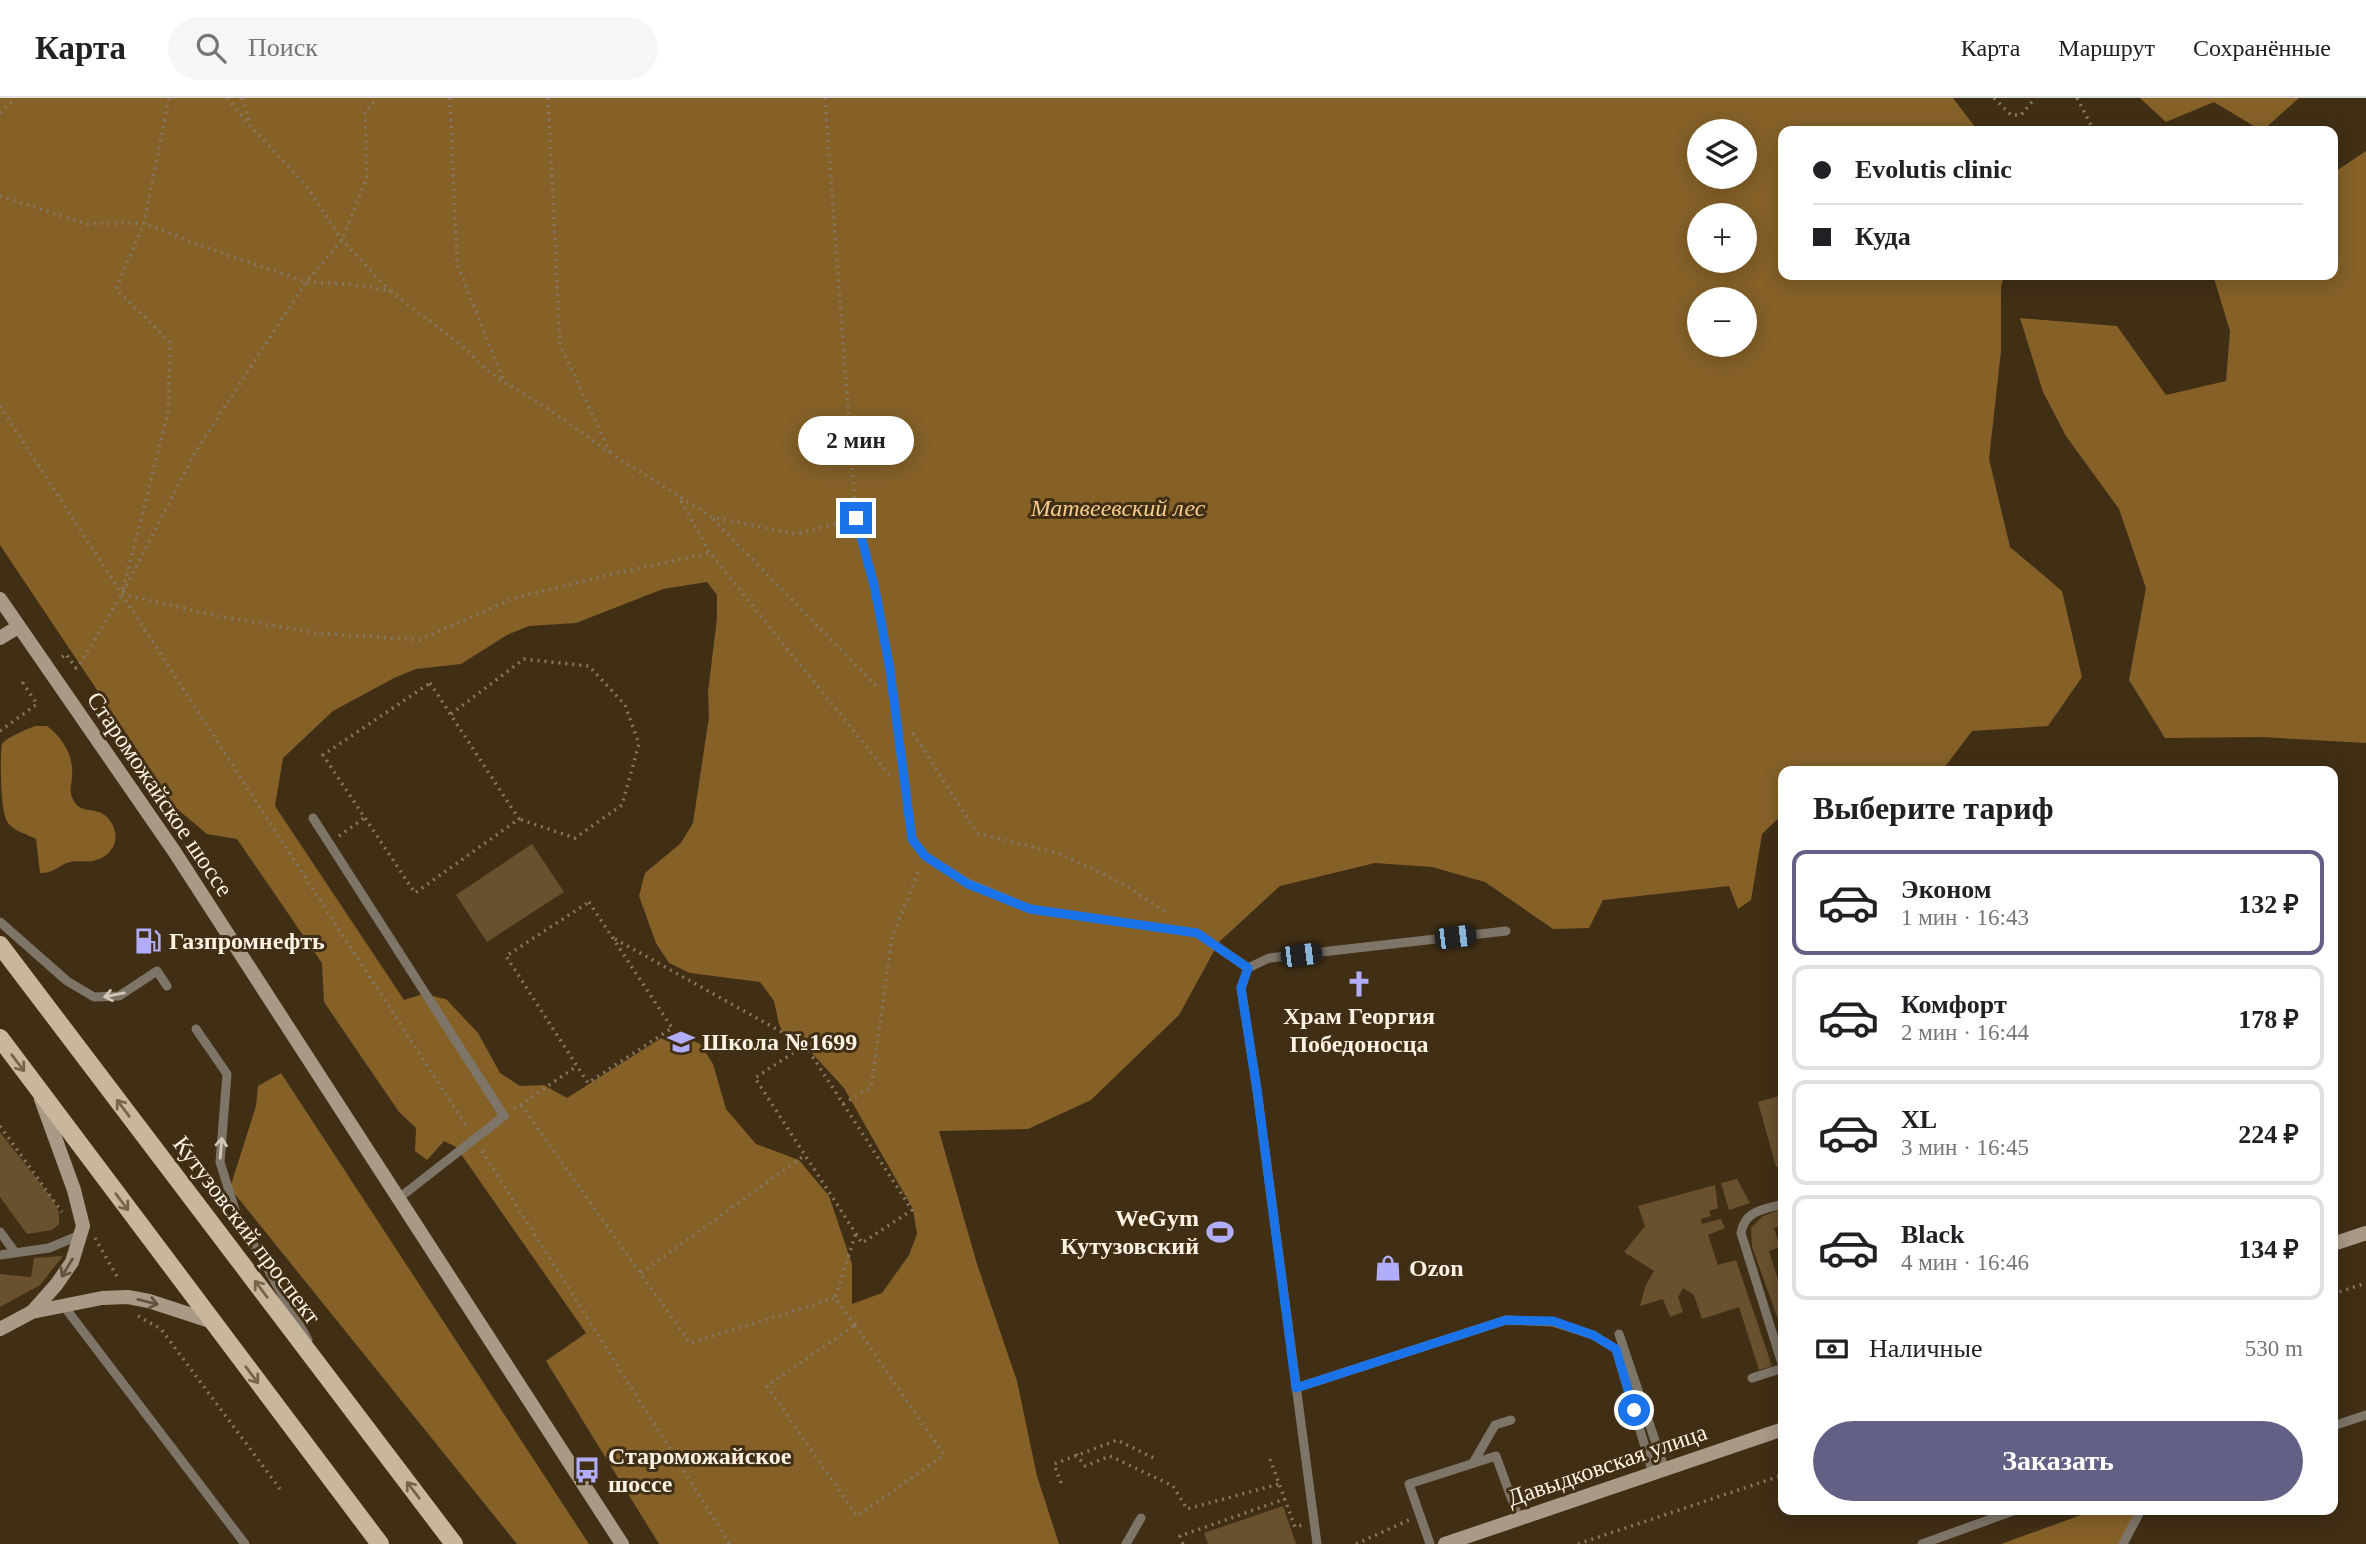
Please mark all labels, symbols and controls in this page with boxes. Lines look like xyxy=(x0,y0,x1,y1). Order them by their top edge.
search box xyxy=(168,17,658,80)
icon: search xyxy=(192,29,230,67)
text: Карта xyxy=(35,30,126,66)
text: Поиск xyxy=(248,33,318,62)
text: Карта xyxy=(1961,35,2020,61)
text: Маршрут xyxy=(2058,35,2155,61)
text: Сохранённые xyxy=(2193,35,2331,61)
map controls xyxy=(1687,119,1757,357)
button: layers xyxy=(1687,119,1757,189)
text: Evolutis clinic xyxy=(1855,155,2012,184)
button: + xyxy=(1687,203,1757,273)
text: Куда xyxy=(1855,222,1911,251)
button: − xyxy=(1687,287,1757,357)
callout: 2 мин xyxy=(798,416,914,466)
text: 2 мин xyxy=(826,428,886,453)
park label: Матвеевский лес xyxy=(1030,495,1206,521)
route end xyxy=(840,502,872,534)
street label: Староможайское шоссе xyxy=(82,687,238,901)
text: Выберите тариф xyxy=(1813,790,2054,826)
icon: car xyxy=(1817,871,1880,934)
text: Эконом xyxy=(1901,875,1991,904)
text: 132 ₽ xyxy=(2238,890,2299,919)
text: 1 мин · 16:43 xyxy=(1901,905,2029,930)
car xyxy=(1433,924,1478,950)
fuel station icon: Газпромнефть xyxy=(133,926,163,956)
place label: Газпромнефть xyxy=(169,928,325,954)
car xyxy=(1279,942,1324,968)
church icon: Храм Георгия Победоносца xyxy=(1344,969,1374,999)
icon: car xyxy=(1817,986,1880,1049)
one-way arrow xyxy=(103,989,125,1002)
text: Комфорт xyxy=(1901,990,2007,1019)
place label: Храм Георгия Победоносца xyxy=(1283,1003,1435,1057)
text: 178 ₽ xyxy=(2238,1005,2299,1034)
text: 2 мин · 16:44 xyxy=(1901,1020,2029,1045)
school or university icon: Школа №1699 xyxy=(666,1027,696,1057)
place label: Школа №1699 xyxy=(702,1029,857,1055)
one-way arrow xyxy=(11,1053,26,1072)
one-way arrow xyxy=(116,1099,131,1117)
icon: car xyxy=(1817,1101,1880,1164)
text: XL xyxy=(1901,1105,1937,1134)
text: 224 ₽ xyxy=(2238,1120,2299,1149)
street label: Кутузовский проспект xyxy=(168,1131,326,1329)
text: 3 мин · 16:45 xyxy=(1901,1135,2029,1160)
one-way arrow xyxy=(215,1138,228,1160)
one-way arrow xyxy=(114,1192,129,1211)
place label: WeGym Кутузовский xyxy=(1060,1205,1199,1259)
icon: car xyxy=(1817,1216,1880,1279)
sports icon: WeGym Кутузовский xyxy=(1205,1217,1235,1247)
text: Black xyxy=(1901,1220,1965,1249)
text: 134 ₽ xyxy=(2238,1235,2299,1264)
text: 4 мин · 16:46 xyxy=(1901,1250,2029,1275)
shop icon: Ozon xyxy=(1373,1253,1403,1283)
place label: Ozon xyxy=(1409,1255,1464,1281)
one-way arrow xyxy=(60,1258,74,1278)
one-way arrow xyxy=(253,1280,268,1298)
one-way arrow xyxy=(136,1296,158,1309)
icon: cash xyxy=(1813,1330,1851,1368)
text: Наличные xyxy=(1869,1334,1982,1363)
text: 530 m xyxy=(2245,1336,2303,1361)
one-way arrow xyxy=(244,1365,259,1384)
route start xyxy=(1618,1394,1650,1426)
street label: Давыдковская улица xyxy=(1504,1419,1710,1511)
button: Заказать xyxy=(1813,1421,2303,1501)
place label: Староможайское шоссе xyxy=(608,1443,792,1497)
bus stop icon: Староможайское шоссе xyxy=(572,1455,602,1485)
one-way arrow xyxy=(406,1480,421,1499)

